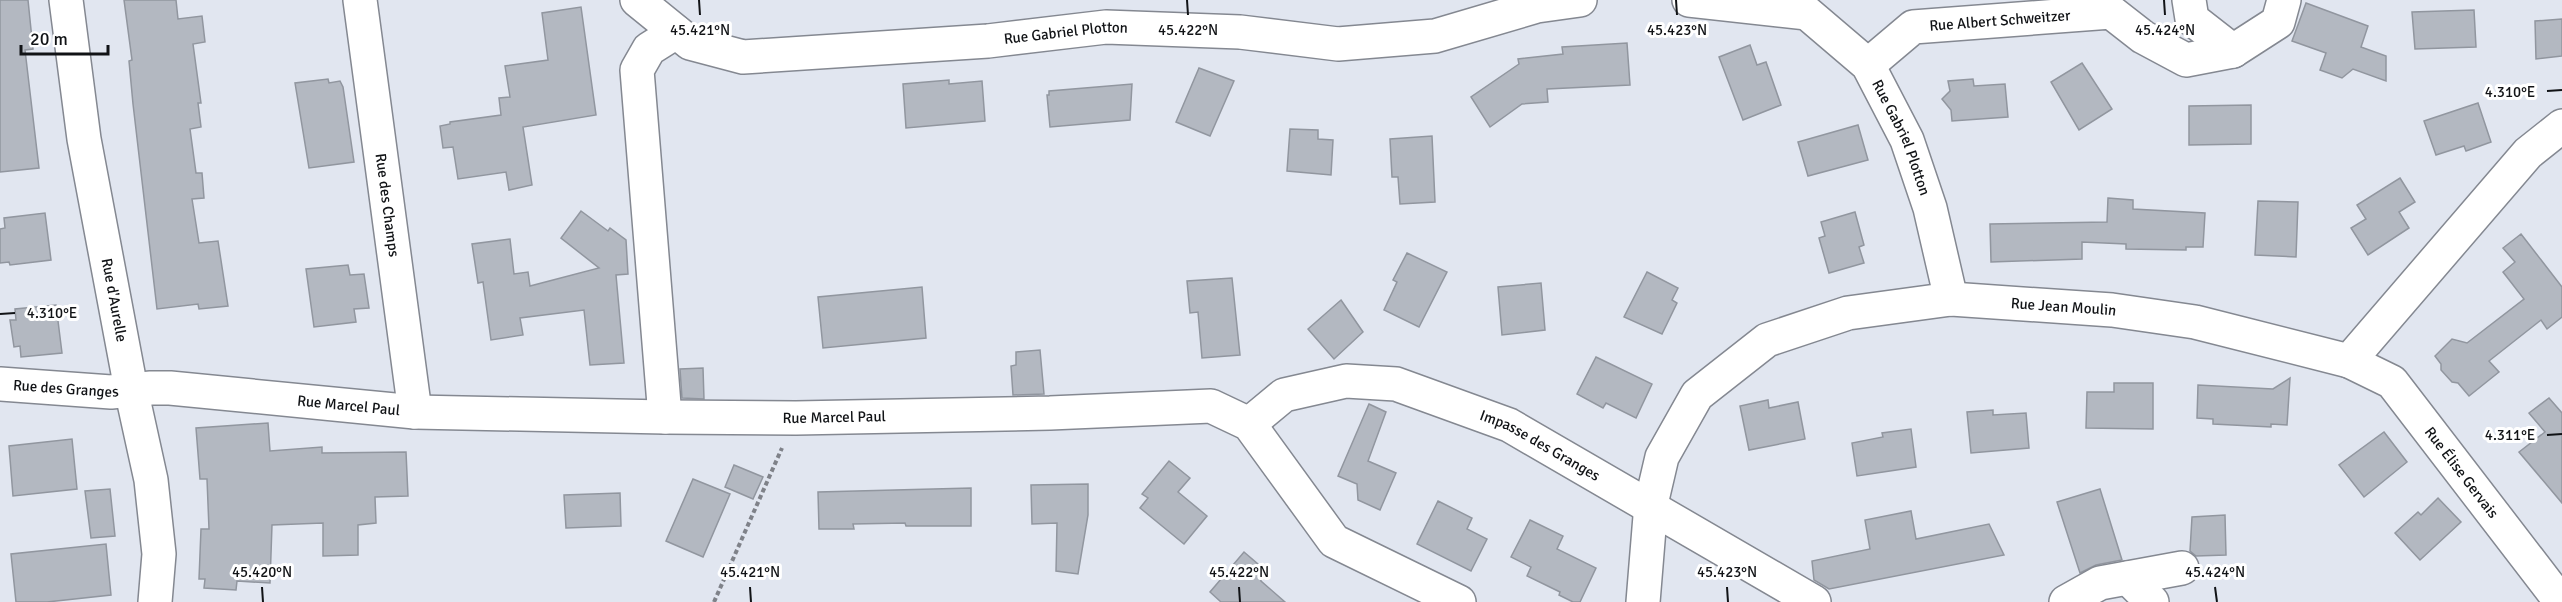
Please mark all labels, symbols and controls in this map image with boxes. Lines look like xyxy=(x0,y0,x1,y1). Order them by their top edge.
street label: Rue Albert Schweitzer xyxy=(1929,6,2072,35)
scale bar xyxy=(21,18,108,56)
street label: Rue Gabriel Plotton xyxy=(1003,18,1128,48)
text: 45.421°N xyxy=(670,21,730,39)
text: 45.422°N xyxy=(1158,21,1218,39)
text: 45.423°N xyxy=(1647,21,1707,39)
text: 45.424°N xyxy=(2135,21,2195,39)
text: 20 m xyxy=(30,28,68,50)
street label: Rue Gabriel Plotton xyxy=(1868,77,1934,198)
text: 4.310°E xyxy=(2485,83,2535,101)
street label: Rue des Champs xyxy=(372,152,403,259)
street label: Rue d'Aurelle xyxy=(98,257,131,343)
street label: Rue Jean Moulin xyxy=(2010,294,2118,320)
text: 4.310°E xyxy=(27,304,77,322)
street label: Rue des Granges xyxy=(12,376,120,401)
street label: Rue Marcel Paul xyxy=(296,392,401,419)
street label: Impasse des Granges xyxy=(1477,406,1604,485)
street label: Rue Marcel Paul xyxy=(783,407,886,427)
street label: Rue Élise Gervais xyxy=(2421,423,2503,522)
text: 4.311°E xyxy=(2485,426,2535,444)
text: 45.420°N xyxy=(232,563,292,581)
text: 45.421°N xyxy=(720,563,780,581)
text: 45.422°N xyxy=(1209,563,1269,581)
text: 45.423°N xyxy=(1697,563,1757,581)
text: 45.424°N xyxy=(2185,563,2245,581)

